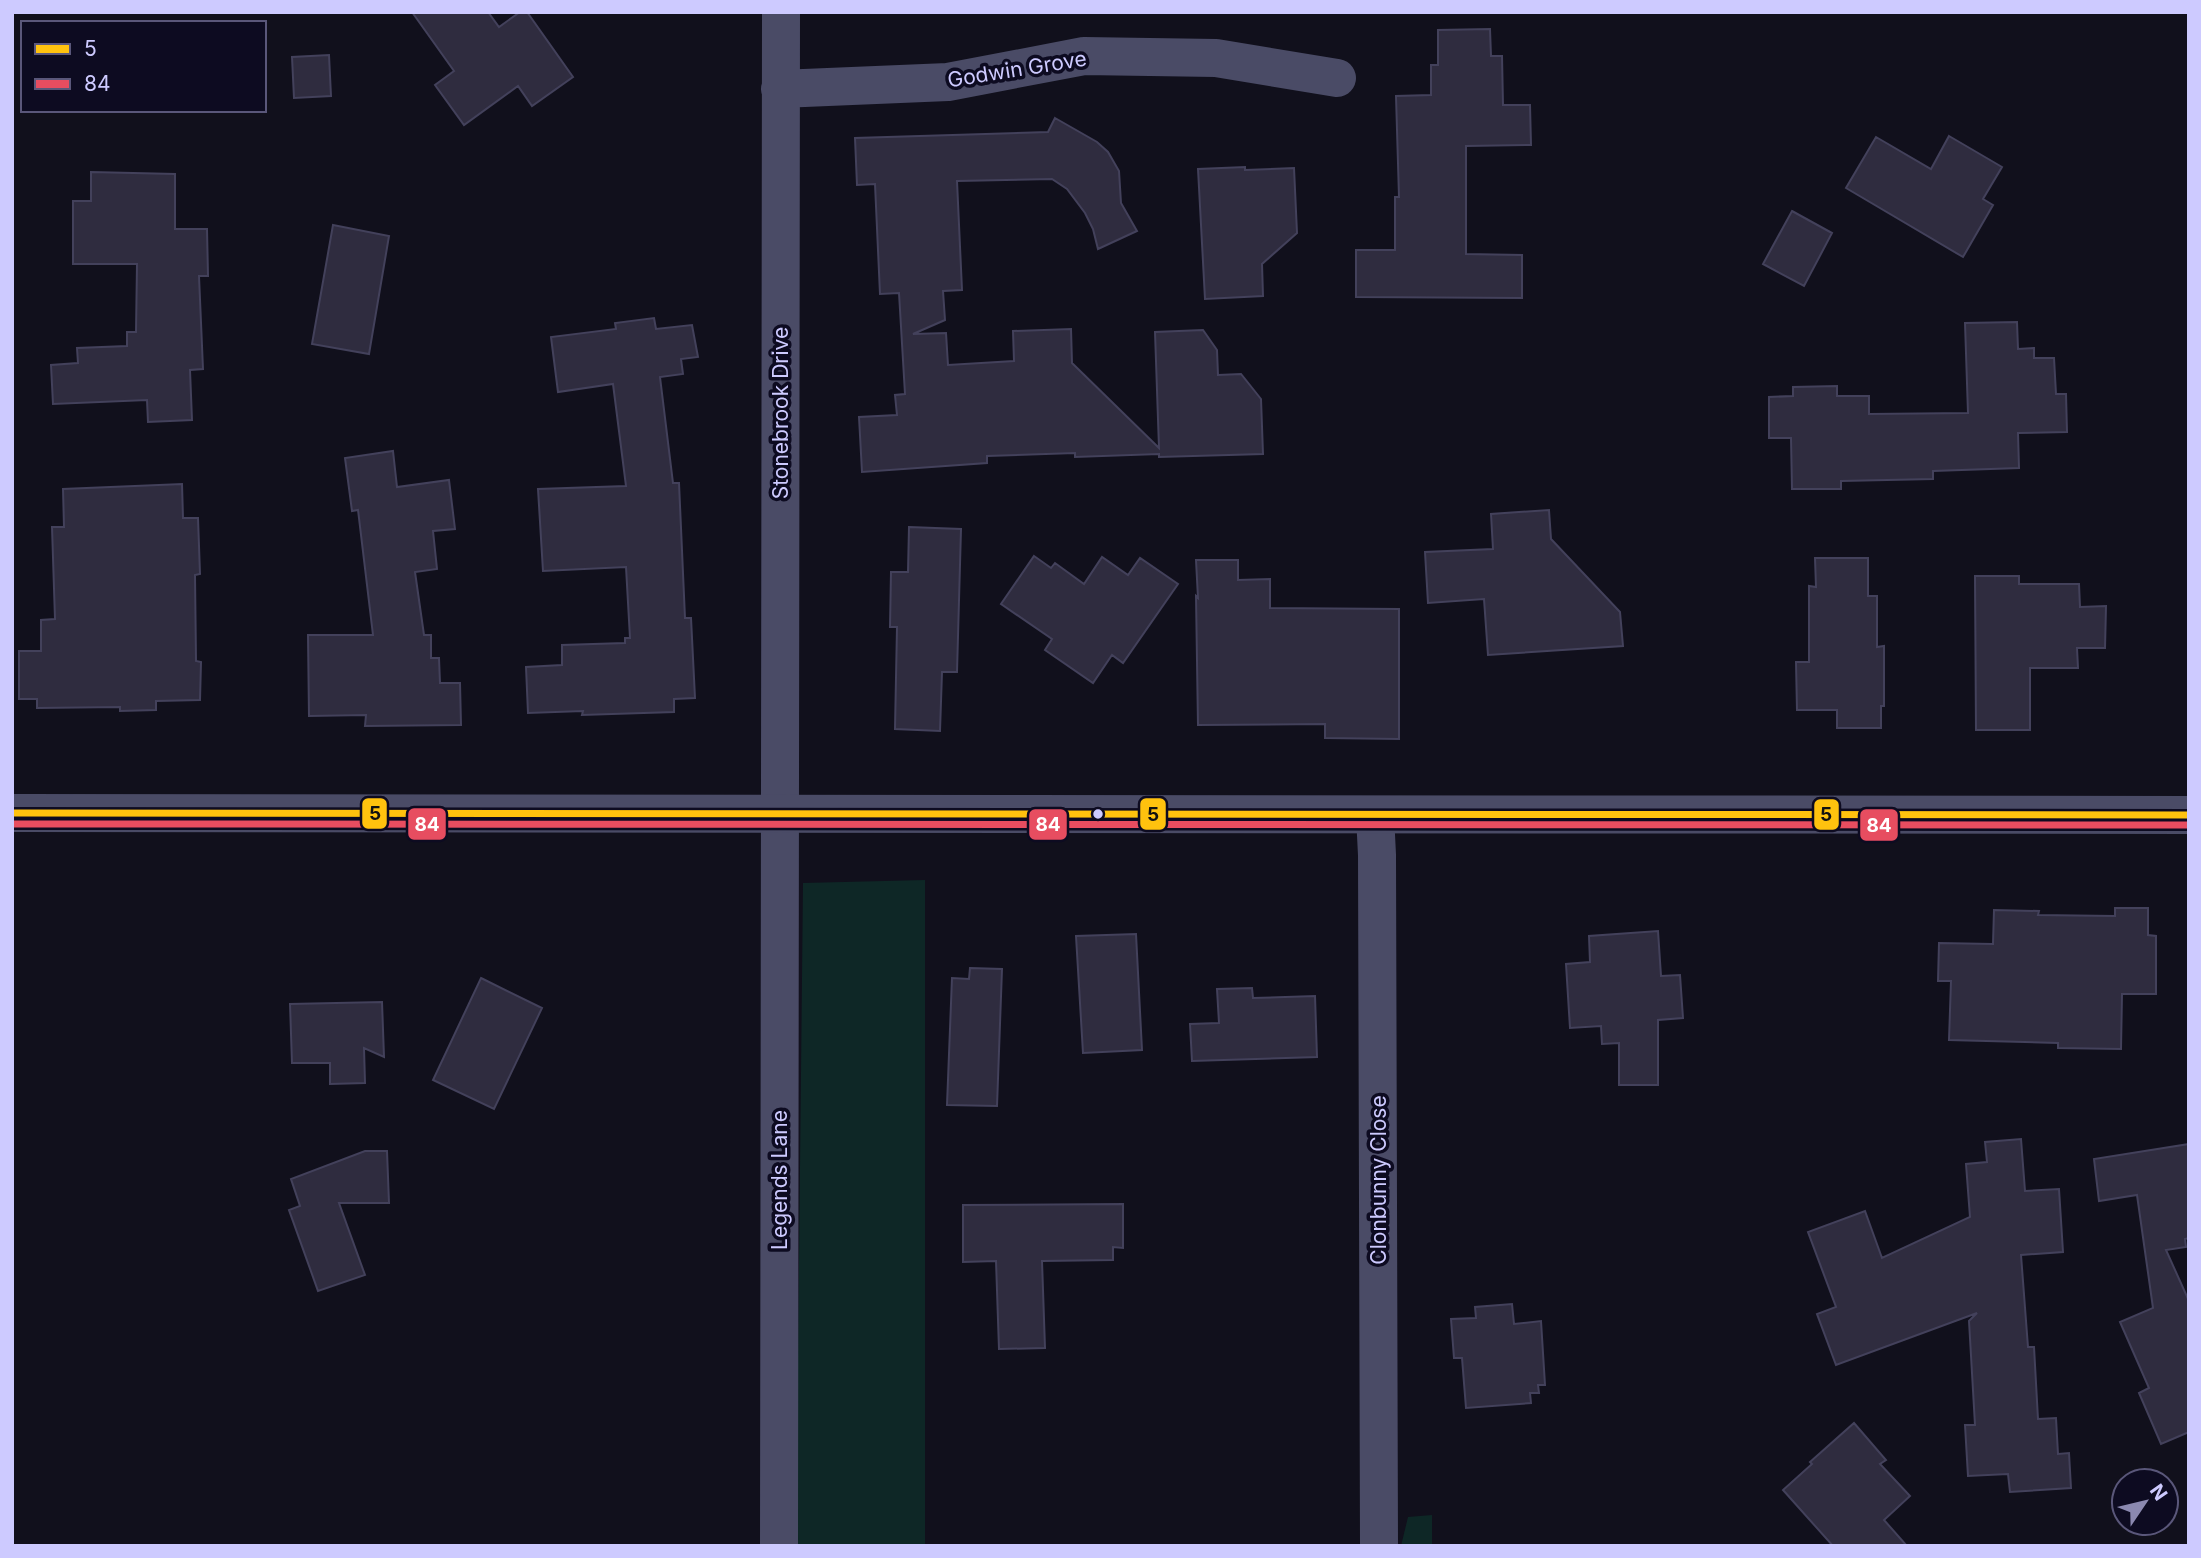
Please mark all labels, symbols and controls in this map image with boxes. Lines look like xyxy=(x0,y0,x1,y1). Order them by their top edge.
legend xyxy=(21,21,266,112)
text: 5 xyxy=(84,36,97,61)
street label: Godwin Grove xyxy=(946,46,1088,92)
text: 84 xyxy=(84,71,111,96)
street label: Stonebrook Drive xyxy=(768,327,793,499)
line badge: 5 xyxy=(361,797,388,830)
line badge: 5 xyxy=(1139,797,1167,831)
line badge: 5 xyxy=(1813,798,1840,831)
text: 5 xyxy=(369,802,381,825)
text: 5 xyxy=(1147,803,1159,826)
text: 5 xyxy=(1820,803,1832,826)
line badge: 84 xyxy=(407,807,447,841)
unlabelled marker xyxy=(1091,807,1105,821)
line badge: 84 xyxy=(1028,808,1068,841)
line badge: 84 xyxy=(1859,808,1899,842)
text: 84 xyxy=(414,813,440,836)
text: 84 xyxy=(1035,813,1061,836)
text: 84 xyxy=(1866,814,1892,837)
street label: Clonbunny Close xyxy=(1366,1095,1391,1265)
street label: Legends Lane xyxy=(767,1110,792,1250)
north arrow xyxy=(2110,1467,2180,1537)
text: N xyxy=(2145,1480,2172,1505)

